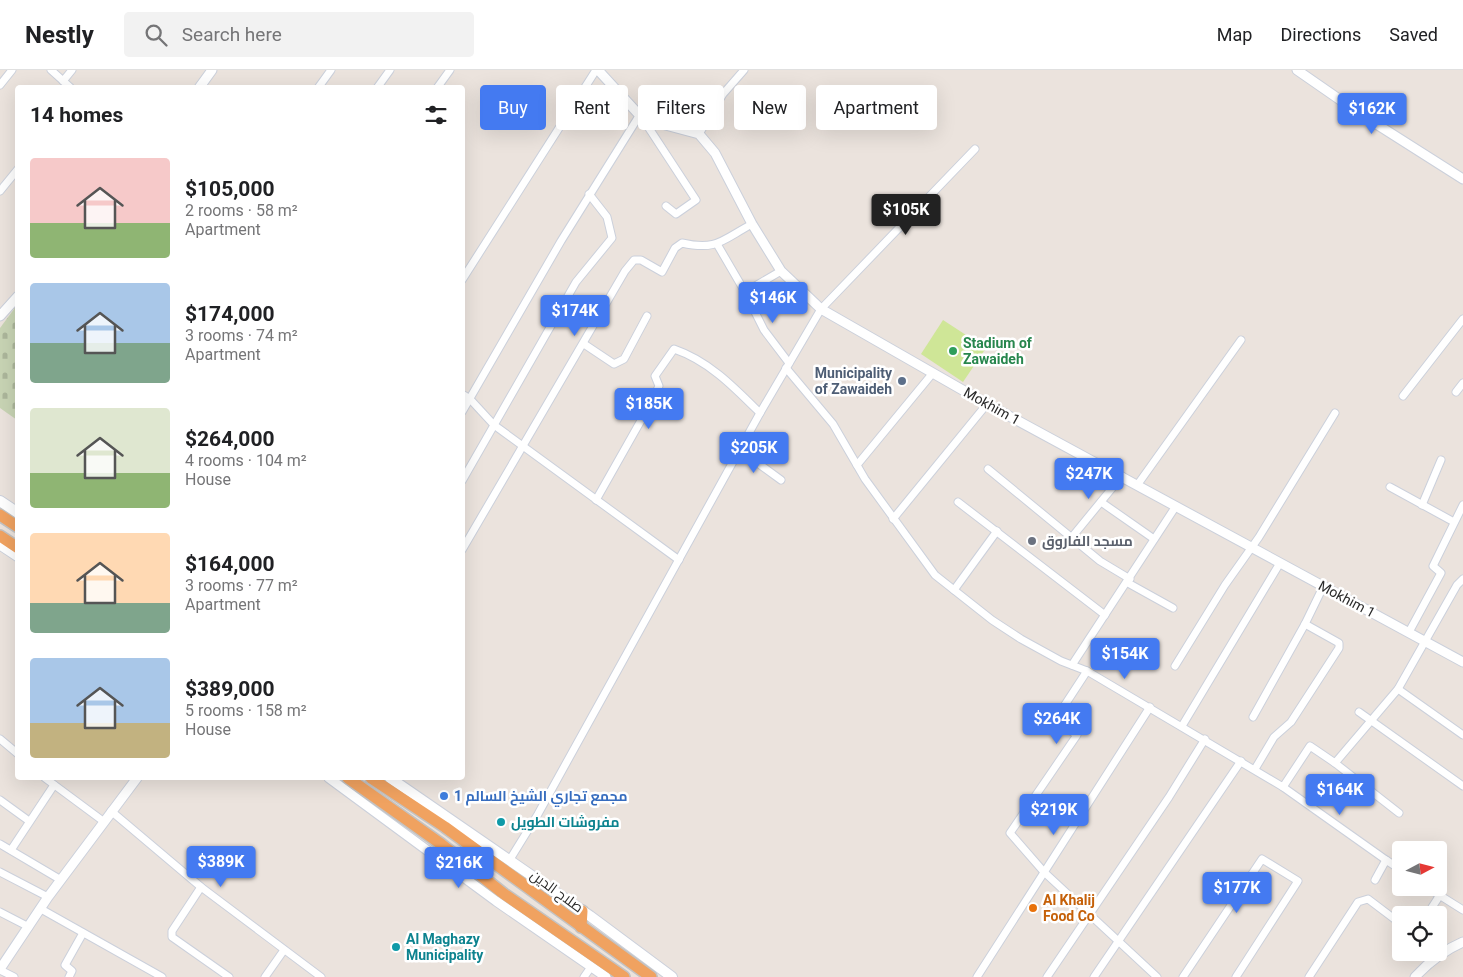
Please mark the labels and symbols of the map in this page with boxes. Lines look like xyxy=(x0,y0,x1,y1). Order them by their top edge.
pin: $162K xyxy=(1337,92,1407,135)
pin: $105K xyxy=(871,194,941,236)
pin: $146K xyxy=(738,282,808,324)
pin: $174K xyxy=(540,294,610,337)
place label: Stadium of Zawaideh xyxy=(963,335,1033,367)
marker: Stadium of Zawaideh xyxy=(947,345,959,357)
place label: Municipality of Zawaideh xyxy=(815,365,893,397)
marker: Municipality of Zawaideh xyxy=(896,375,908,387)
street label: Mokhim 1 xyxy=(961,384,1023,428)
pin: $185K xyxy=(614,388,684,430)
pin: $205K xyxy=(719,432,789,474)
pin: $247K xyxy=(1054,458,1124,500)
place label: مسجد الفاروق xyxy=(1042,533,1133,550)
marker: مسجد الفاروق xyxy=(1026,535,1038,547)
street label: Mokhim 1 xyxy=(1316,577,1378,621)
pin: $154K xyxy=(1090,638,1160,680)
pin: $264K xyxy=(1022,702,1092,745)
pin: $164K xyxy=(1305,774,1375,816)
place label: مجمع تجاري الشيخ السالم 1 xyxy=(454,788,627,807)
marker: مجمع تجاري الشيخ السالم 1 xyxy=(438,790,450,802)
pin: $219K xyxy=(1019,794,1089,836)
place label: مفروشات الطويل xyxy=(511,814,620,831)
marker: مفروشات الطويل xyxy=(495,816,507,828)
north arrow xyxy=(1392,841,1448,896)
pin: $389K xyxy=(186,846,256,888)
pin: $216K xyxy=(424,846,494,889)
street label: صلاح الدين xyxy=(527,867,586,916)
pin: $177K xyxy=(1202,872,1272,914)
place label: Al Khalij Food Co xyxy=(1043,892,1095,924)
marker: Al Khalij Food Co xyxy=(1027,902,1039,914)
place label: Al Maghazy Municipality xyxy=(406,931,484,963)
marker: Al Maghazy Municipality xyxy=(390,941,402,953)

